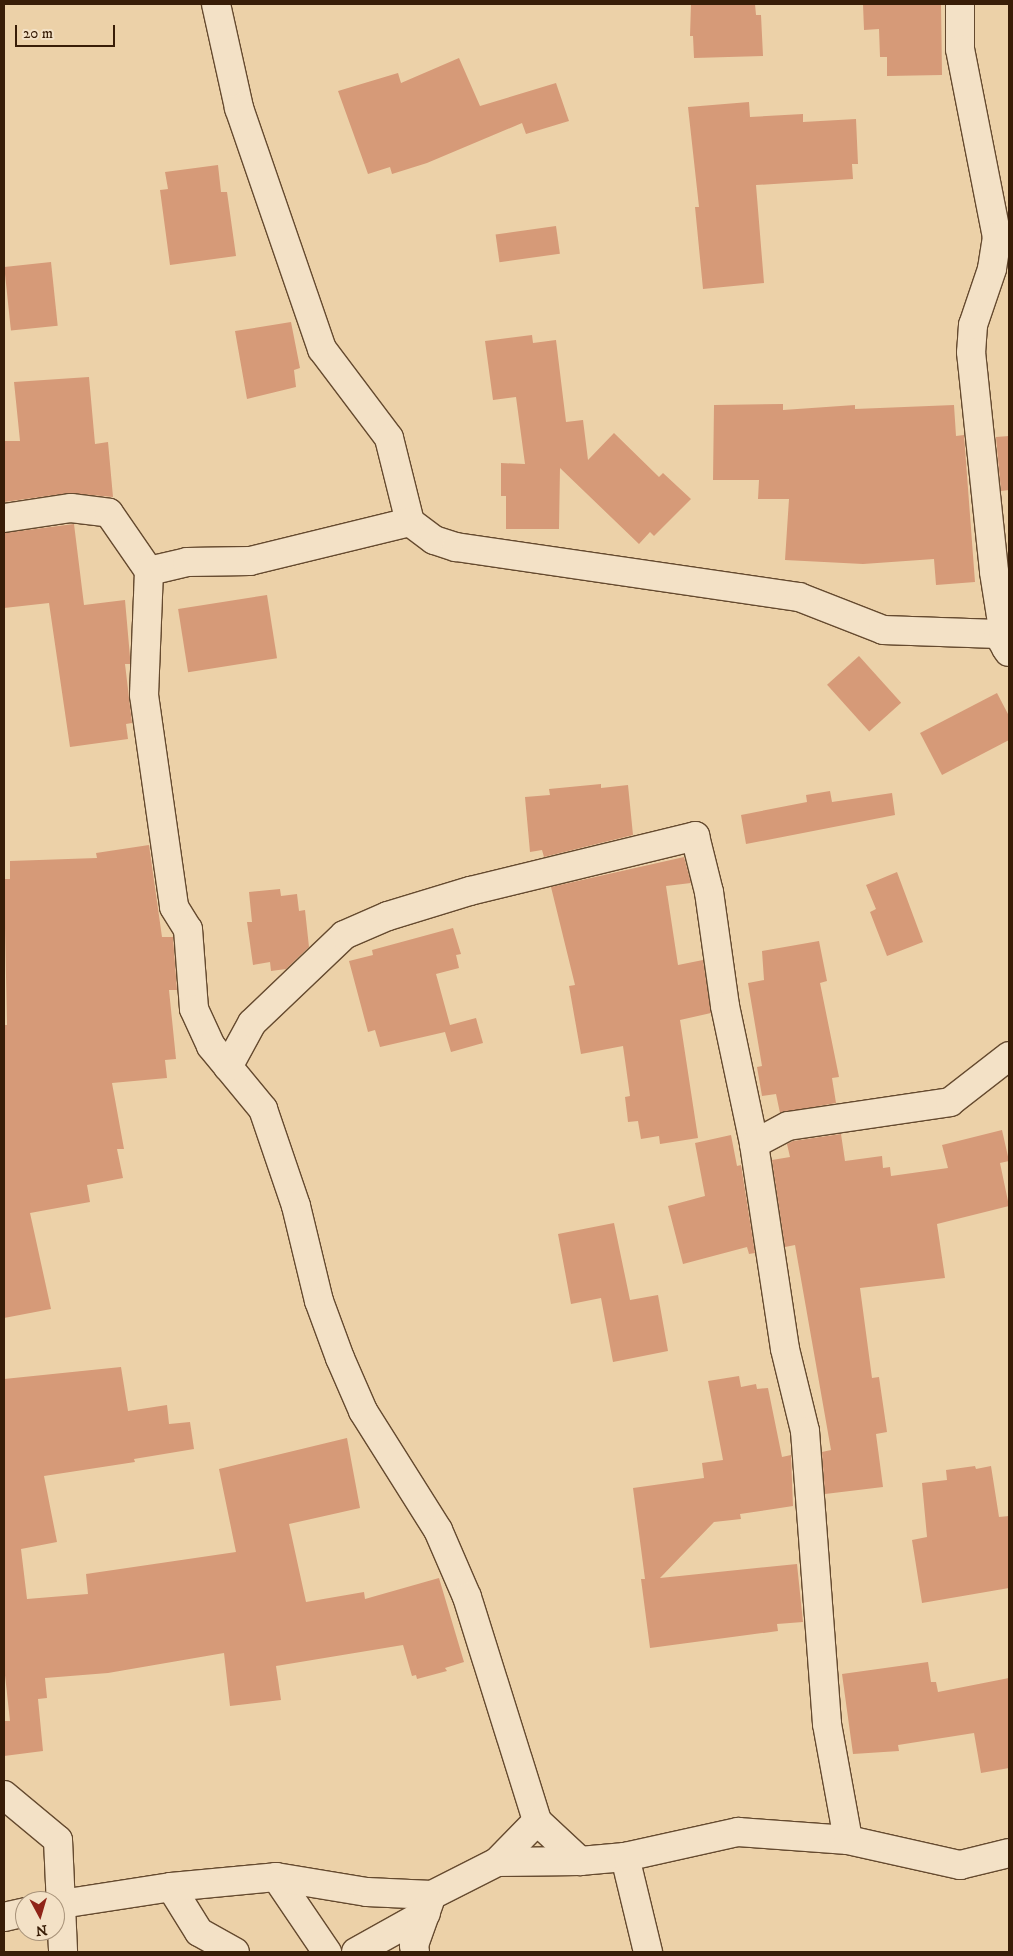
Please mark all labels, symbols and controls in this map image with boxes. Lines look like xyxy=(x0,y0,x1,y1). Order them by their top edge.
scale bar xyxy=(18,15,118,47)
text: 20 m xyxy=(23,24,53,43)
north arrow xyxy=(15,1891,65,1941)
text: N xyxy=(35,1920,48,1939)

